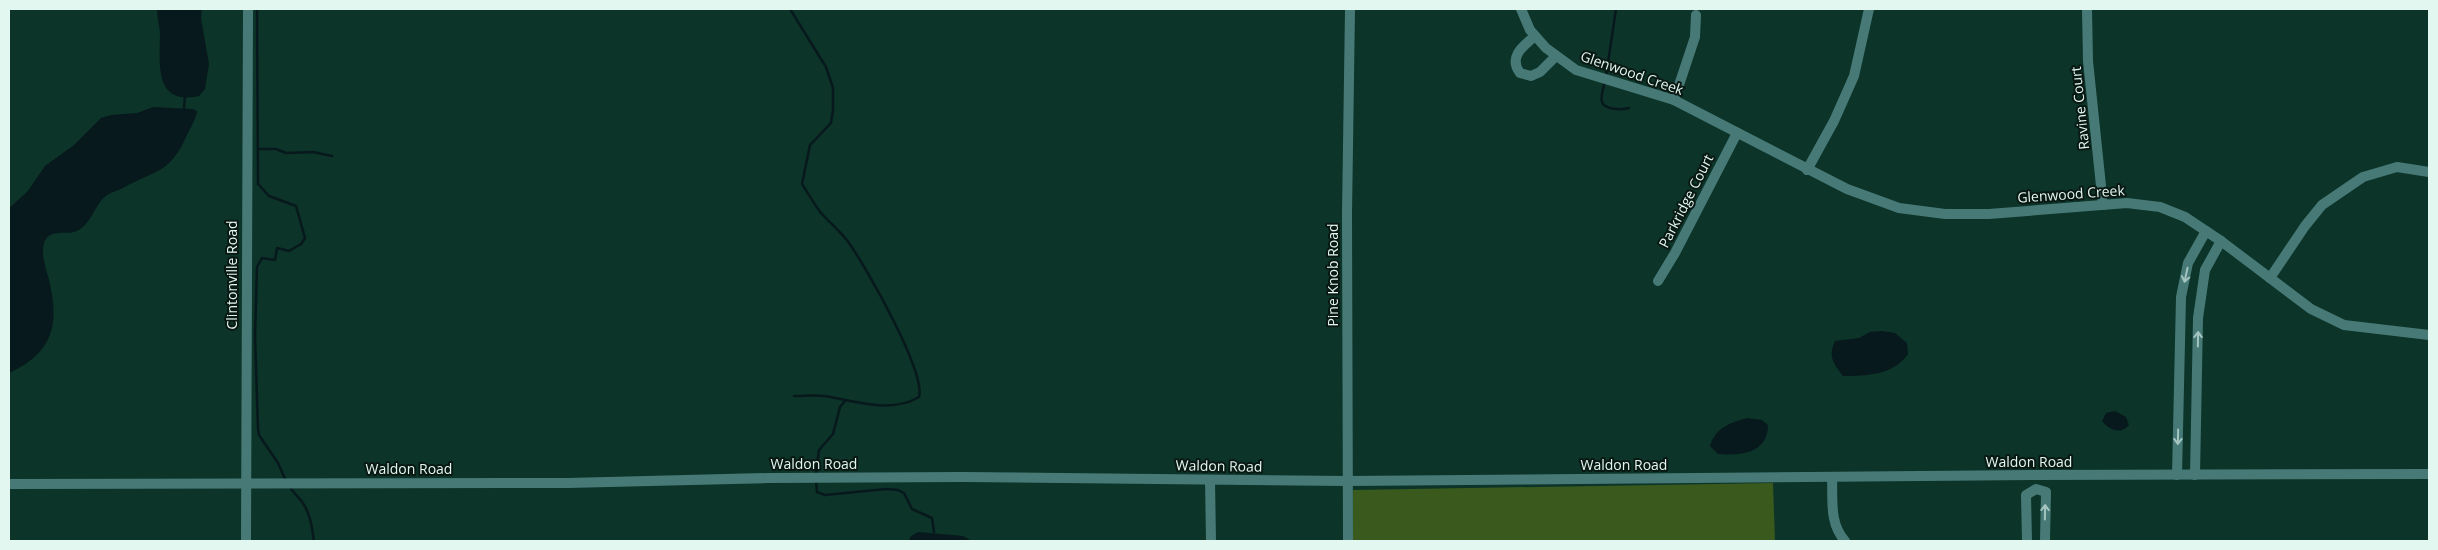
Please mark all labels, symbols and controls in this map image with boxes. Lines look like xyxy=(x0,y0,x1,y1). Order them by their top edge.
street label: Glenwood Creek xyxy=(1578,46,1687,99)
street label: Ravine Court xyxy=(2066,65,2093,151)
street label: Parkridge Court xyxy=(1654,151,1717,251)
street label: Glenwood Creek xyxy=(2017,180,2126,207)
street label: Clintonville Road xyxy=(222,221,241,329)
street label: Pine Knob Road xyxy=(1323,223,1342,327)
one-way arrow xyxy=(2181,266,2190,282)
one-way arrow xyxy=(2193,331,2203,347)
one-way arrow xyxy=(2173,428,2183,445)
street label: Waldon Road xyxy=(1986,452,2072,471)
street label: Waldon Road xyxy=(771,454,857,473)
street label: Waldon Road xyxy=(1175,455,1263,476)
street label: Waldon Road xyxy=(1581,455,1667,474)
street label: Waldon Road xyxy=(366,459,452,478)
one-way arrow xyxy=(2040,504,2050,520)

